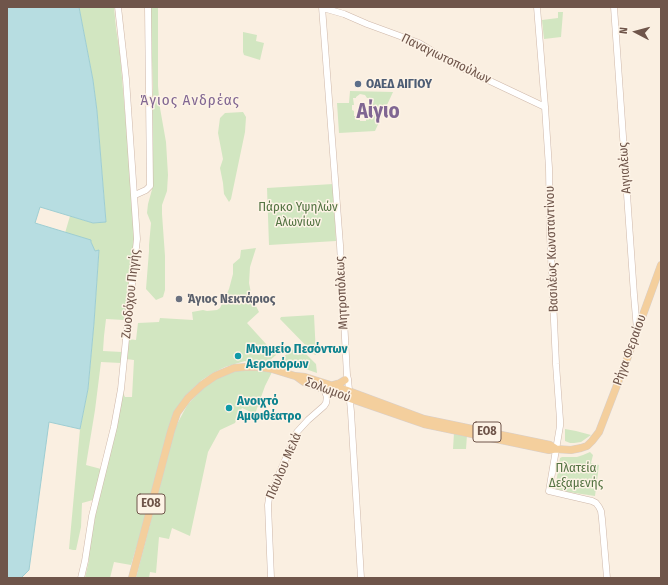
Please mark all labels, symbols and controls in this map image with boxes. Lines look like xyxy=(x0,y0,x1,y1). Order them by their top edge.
north arrow xyxy=(616,12,656,52)
text: N xyxy=(617,27,630,35)
street label: Παναγιωτοπούλων xyxy=(399,31,493,87)
place label: ΟΑΕΔ ΑΙΓΙΟΥ xyxy=(366,76,432,92)
marker: ΟΑΕΔ ΑΙΓΙΟΥ xyxy=(353,79,363,89)
district label: Άγιος Ανδρέας xyxy=(140,92,240,110)
district label: Αίγιο xyxy=(356,99,400,125)
street label: Αιγιαλέως xyxy=(615,142,635,194)
street label: Βασιλέως Κωνσταντίνου xyxy=(542,186,562,312)
park label: Πάρκο Υψηλών Αλωνίων xyxy=(258,199,338,230)
street label: Ζωοδόχου Πηγής xyxy=(119,249,143,339)
street label: Μητροπόλεως xyxy=(332,256,352,330)
place label: Άγιος Νεκτάριος xyxy=(187,291,275,307)
marker: Άγιος Νεκτάριος xyxy=(174,294,184,304)
street label: Ρήγα Φεραίου xyxy=(610,312,650,388)
place label: Μνημείο Πεσόντων Αεροπόρων xyxy=(246,341,347,372)
marker: Μνημείο Πεσόντων Αεροπόρων xyxy=(233,351,243,361)
street label: Σολωμού xyxy=(303,374,353,406)
place label: Aνοιχτό Aμφιθέατρο xyxy=(237,393,301,424)
marker: Aνοιχτό Aμφιθέατρο xyxy=(224,403,234,413)
road number: ΕΟ8 xyxy=(473,422,501,442)
street label: Πάυλου Μελά xyxy=(263,430,305,502)
park label: Πλατεία Δεξαμενής xyxy=(549,460,603,491)
road number: ΕΟ8 xyxy=(137,494,165,514)

